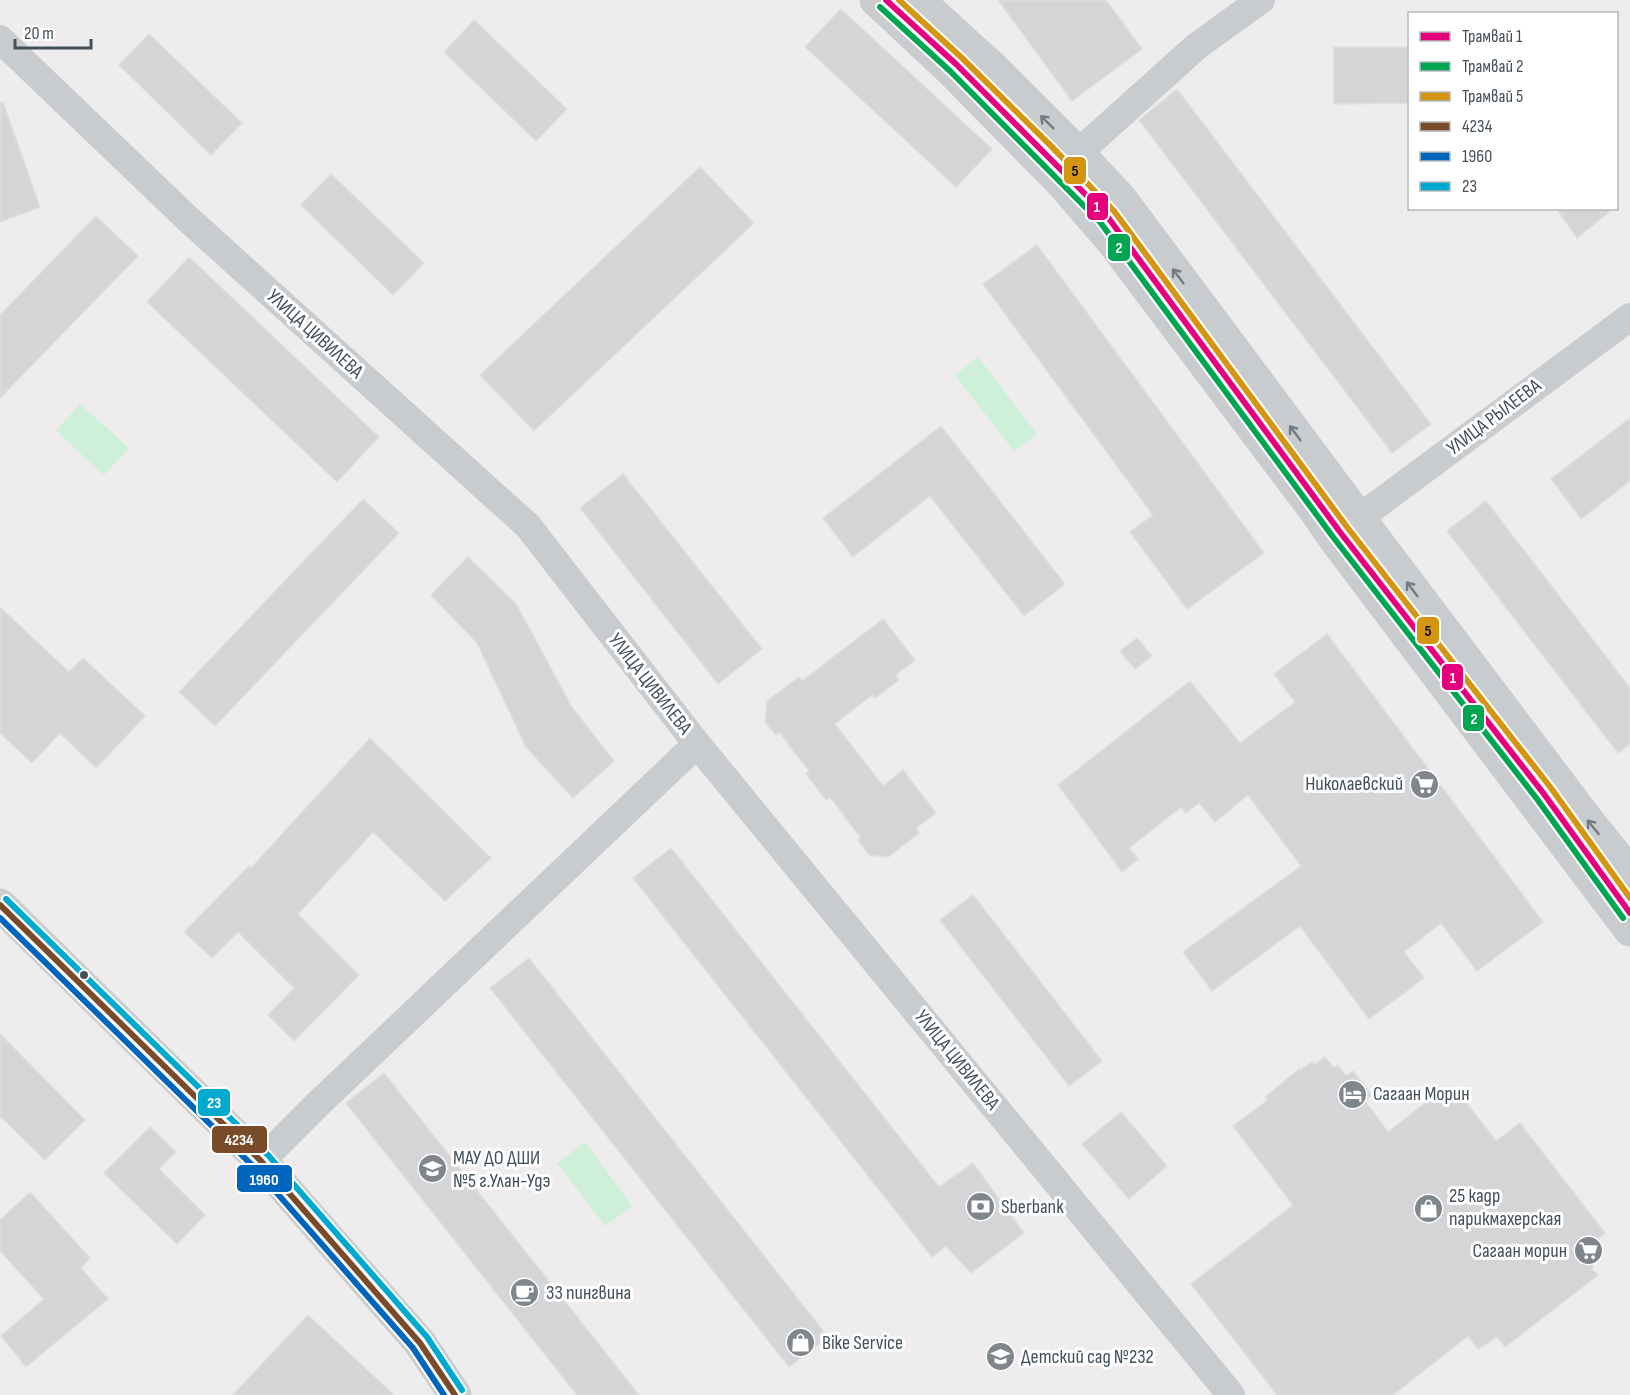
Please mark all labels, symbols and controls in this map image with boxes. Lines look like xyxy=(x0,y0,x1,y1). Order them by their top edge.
scale bar xyxy=(15,12,92,50)
legend xyxy=(1408,12,1618,210)
text: 20 m xyxy=(24,23,54,44)
text: Трамвай 1 xyxy=(1462,26,1523,47)
text: Трамвай 2 xyxy=(1462,56,1523,77)
text: Трамвай 5 xyxy=(1462,86,1523,107)
one-way arrow xyxy=(1040,114,1054,129)
text: 4234 xyxy=(1462,116,1493,137)
text: 1960 xyxy=(1462,146,1492,167)
line badge: 5 xyxy=(1063,156,1087,185)
text: 5 xyxy=(1071,162,1079,181)
text: 23 xyxy=(1462,176,1477,197)
line badge: 1 xyxy=(1086,192,1109,221)
text: 1 xyxy=(1094,198,1101,217)
line badge: 2 xyxy=(1107,233,1131,262)
text: 2 xyxy=(1115,239,1123,258)
one-way arrow xyxy=(1172,269,1185,285)
street label: УЛИЦА ЦИВИЛЕВА xyxy=(262,284,369,384)
street label: УЛИЦА РЫЛЕЕВА xyxy=(1442,374,1546,460)
one-way arrow xyxy=(1289,425,1301,441)
one-way arrow xyxy=(1406,581,1418,597)
line badge: 5 xyxy=(1416,616,1440,645)
text: 5 xyxy=(1424,622,1432,641)
street label: УЛИЦА ЦИВИЛЕВА xyxy=(603,629,697,740)
line badge: 1 xyxy=(1441,663,1464,691)
text: 1 xyxy=(1450,669,1457,688)
line badge: 2 xyxy=(1462,704,1485,732)
text: 2 xyxy=(1470,710,1478,729)
supermarket icon: Николаевский xyxy=(1408,768,1440,800)
place label: Николаевский xyxy=(1305,772,1403,796)
one-way arrow xyxy=(1587,820,1600,836)
unlabelled marker xyxy=(78,969,90,981)
street label: УЛИЦА ЦИВИЛЕВА xyxy=(909,1005,1005,1115)
hotel icon: Сагаан Морин xyxy=(1336,1078,1368,1110)
place label: Сагаан Морин xyxy=(1373,1082,1470,1106)
line badge: 23 xyxy=(197,1088,231,1117)
text: 23 xyxy=(207,1094,221,1113)
line badge: 4234 xyxy=(211,1125,268,1154)
text: 4234 xyxy=(224,1131,254,1150)
place label: МАУ ДО ДШИ №5 г.Улан-Удэ xyxy=(453,1146,550,1193)
school or university icon: МАУ ДО ДШИ №5 г.Улан-Удэ xyxy=(416,1153,448,1185)
line badge: 1960 xyxy=(236,1164,293,1193)
text: 1960 xyxy=(249,1171,279,1190)
place label: 25 кадр парикмахерская xyxy=(1449,1184,1561,1231)
bank icon: Sberbank xyxy=(964,1191,996,1223)
shop icon: 25 кадр парикмахерская xyxy=(1412,1192,1444,1224)
place label: Sberbank xyxy=(1001,1195,1064,1219)
supermarket icon: Сагаан морин xyxy=(1572,1235,1604,1267)
place label: Сагаан морин xyxy=(1473,1239,1567,1263)
cafe icon: 33 пингвина xyxy=(509,1277,541,1309)
place label: 33 пингвина xyxy=(546,1281,631,1305)
shop icon: Bike Service xyxy=(785,1327,817,1359)
place label: Bike Service xyxy=(822,1331,903,1355)
school or university icon: Детский сад №232 xyxy=(984,1341,1016,1373)
place label: Детский сад №232 xyxy=(1021,1345,1154,1369)

